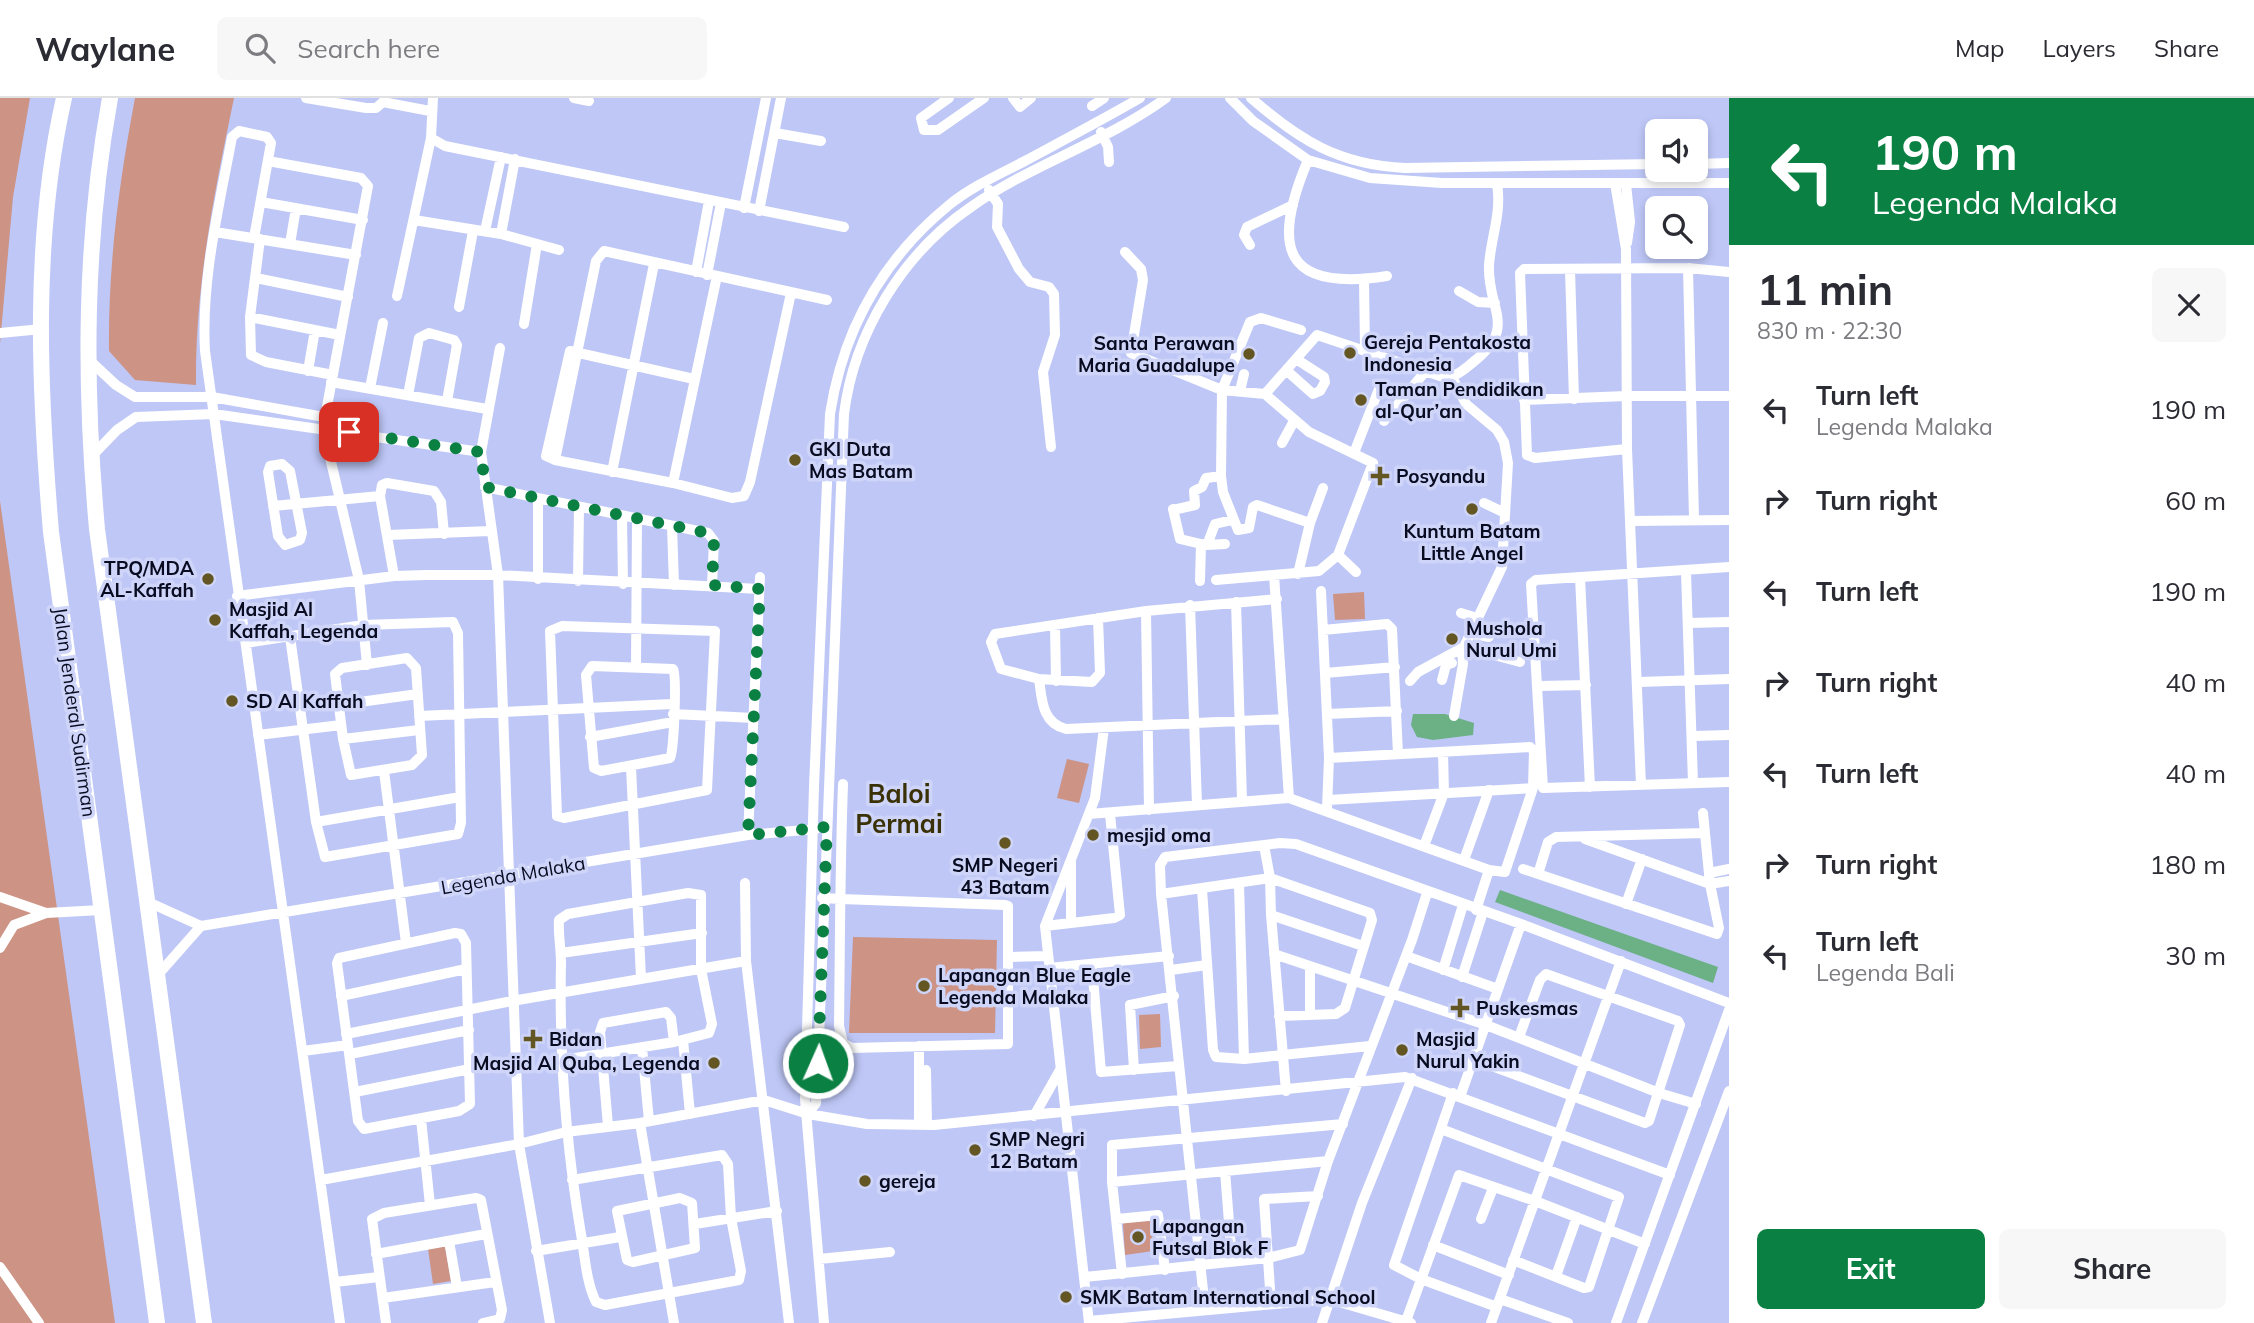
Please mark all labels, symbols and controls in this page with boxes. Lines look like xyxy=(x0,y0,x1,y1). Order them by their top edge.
search box xyxy=(217,17,707,80)
text: Waylane xyxy=(35,28,175,69)
icon: search xyxy=(241,29,279,67)
text: Search here xyxy=(297,32,440,65)
text: Map xyxy=(1955,33,2004,63)
text: Layers xyxy=(2042,33,2116,63)
text: Share xyxy=(2154,33,2219,63)
map controls xyxy=(1645,119,1708,259)
button: sound xyxy=(1645,119,1708,182)
text: 190 m xyxy=(1872,121,2018,182)
icon: left xyxy=(1757,126,1848,217)
text: Legenda Malaka xyxy=(1872,182,2118,222)
button: search xyxy=(1645,196,1708,259)
text: 11 min xyxy=(1757,263,1893,316)
button: close xyxy=(2152,268,2226,342)
text: 830 m · 22:30 xyxy=(1757,316,1902,345)
place label: Gereja Pentakosta Indonesia xyxy=(1364,330,1531,376)
place label: Santa Perawan Maria Guadalupe xyxy=(1078,331,1235,377)
marker: Gereja Pentakosta Indonesia xyxy=(1342,345,1358,361)
marker: Santa Perawan Maria Guadalupe xyxy=(1241,346,1257,362)
place label: Taman Pendidikan al-Qur’an xyxy=(1375,377,1544,423)
text: Turn left xyxy=(1816,379,1918,412)
icon: left xyxy=(1757,391,1795,429)
marker: Taman Pendidikan al-Qur’an xyxy=(1353,392,1369,408)
text: 190 m xyxy=(2150,393,2226,426)
pin xyxy=(319,402,379,462)
text: Legenda Malaka xyxy=(1816,412,1993,441)
icon: arrive xyxy=(330,413,368,451)
place label: GKI Duta Mas Batam xyxy=(809,437,913,483)
marker: GKI Duta Mas Batam xyxy=(787,452,803,468)
place label: Posyandu xyxy=(1396,464,1485,488)
marker: Posyandu xyxy=(1370,466,1390,486)
icon: right xyxy=(1757,482,1795,520)
text: Turn right xyxy=(1816,484,1937,517)
text: 60 m xyxy=(2165,484,2226,517)
marker: Kuntum Batam Little Angel xyxy=(1464,501,1480,517)
place label: Kuntum Batam Little Angel xyxy=(1403,519,1541,565)
place label: TPQ/MDA AL-Kaffah xyxy=(100,556,195,602)
marker: TPQ/MDA AL-Kaffah xyxy=(200,571,216,587)
icon: left xyxy=(1757,573,1795,611)
text: Turn left xyxy=(1816,575,1918,608)
text: 190 m xyxy=(2150,575,2226,608)
place label: Masjid Al Kaffah, Legenda xyxy=(229,597,378,643)
street label: Jalan Jenderal Sudirman xyxy=(48,606,102,818)
marker: Masjid Al Kaffah, Legenda xyxy=(207,612,223,628)
place label: Mushola Nurul Umi xyxy=(1466,616,1557,662)
marker: Mushola Nurul Umi xyxy=(1444,631,1460,647)
icon: right xyxy=(1757,664,1795,702)
text: Turn right xyxy=(1816,666,1937,699)
text: 40 m xyxy=(2165,666,2226,699)
place label: SD Al Kaffah xyxy=(246,689,363,713)
marker: SD Al Kaffah xyxy=(224,693,240,709)
icon: left xyxy=(1757,755,1795,793)
text: Turn left xyxy=(1816,757,1918,790)
text: 40 m xyxy=(2165,757,2226,790)
district label: Baloi Permai xyxy=(855,777,943,840)
place label: mesjid oma xyxy=(1107,823,1211,847)
marker: mesjid oma xyxy=(1085,827,1101,843)
marker: SMP Negeri 43 Batam xyxy=(997,835,1013,851)
icon: right xyxy=(1757,846,1795,884)
text: Turn right xyxy=(1816,848,1937,881)
text: 180 m xyxy=(2150,848,2226,881)
street label: Legenda Malaka xyxy=(439,851,587,899)
place label: SMP Negeri 43 Batam xyxy=(952,853,1058,899)
text: Turn left xyxy=(1816,925,1918,958)
icon: left xyxy=(1757,937,1795,975)
text: 30 m xyxy=(2165,939,2226,972)
text: Legenda Bali xyxy=(1816,958,1955,987)
place label: Lapangan Blue Eagle Legenda Malaka xyxy=(938,963,1131,1009)
marker: Lapangan Blue Eagle Legenda Malaka xyxy=(916,978,932,994)
place label: Puskesmas xyxy=(1476,996,1578,1020)
marker: Puskesmas xyxy=(1450,998,1470,1018)
position arrow xyxy=(781,1026,855,1100)
place label: Bidan xyxy=(549,1027,602,1051)
place label: Masjid Nurul Yakin xyxy=(1416,1027,1520,1073)
marker: Bidan xyxy=(523,1029,543,1049)
marker: Masjid Nurul Yakin xyxy=(1394,1042,1410,1058)
place label: Masjid Al Quba, Legenda xyxy=(473,1051,700,1075)
marker: Masjid Al Quba, Legenda xyxy=(706,1055,722,1071)
place label: SMP Negri 12 Batam xyxy=(989,1127,1085,1173)
marker: SMP Negri 12 Batam xyxy=(967,1142,983,1158)
place label: gereja xyxy=(879,1169,936,1193)
marker: gereja xyxy=(857,1173,873,1189)
place label: Lapangan Futsal Blok F xyxy=(1152,1214,1269,1260)
marker: Lapangan Futsal Blok F xyxy=(1130,1229,1146,1245)
button: Exit xyxy=(1757,1229,1985,1309)
button: Share xyxy=(1999,1229,2226,1309)
place label: SMK Batam International School xyxy=(1080,1285,1375,1309)
marker: SMK Batam International School xyxy=(1058,1289,1074,1305)

